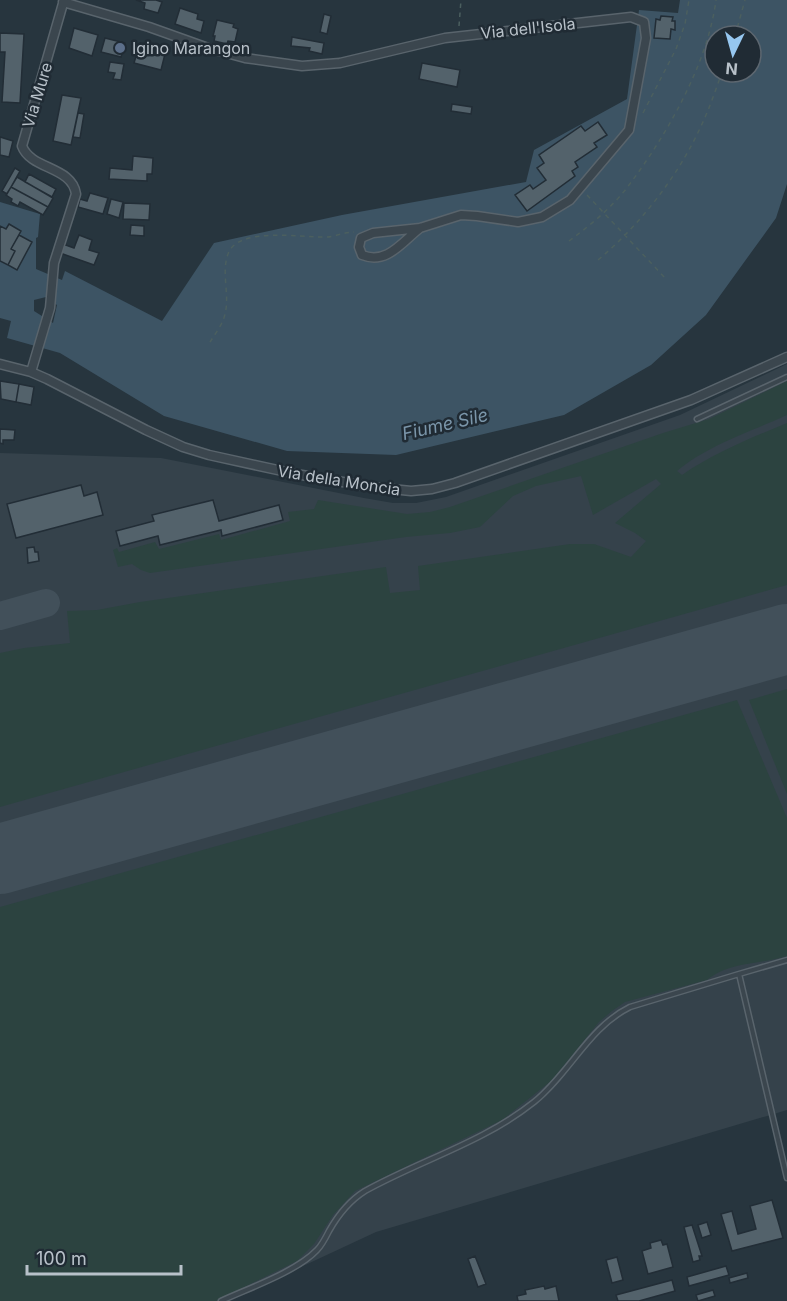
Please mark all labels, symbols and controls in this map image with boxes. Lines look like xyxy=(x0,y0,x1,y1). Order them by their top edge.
street label: Via dell'Isola xyxy=(480,13,576,43)
north arrow xyxy=(703,24,763,84)
place label: Igino Marangon xyxy=(132,38,250,58)
marker: Igino Marangon xyxy=(113,41,127,55)
text: N xyxy=(725,58,739,79)
street label: Via Mure xyxy=(18,60,56,130)
water label: Fiume Sile xyxy=(400,404,490,444)
street label: Via della Moncia xyxy=(276,460,402,500)
scale bar xyxy=(27,1238,182,1276)
text: 100 m xyxy=(36,1248,87,1269)

